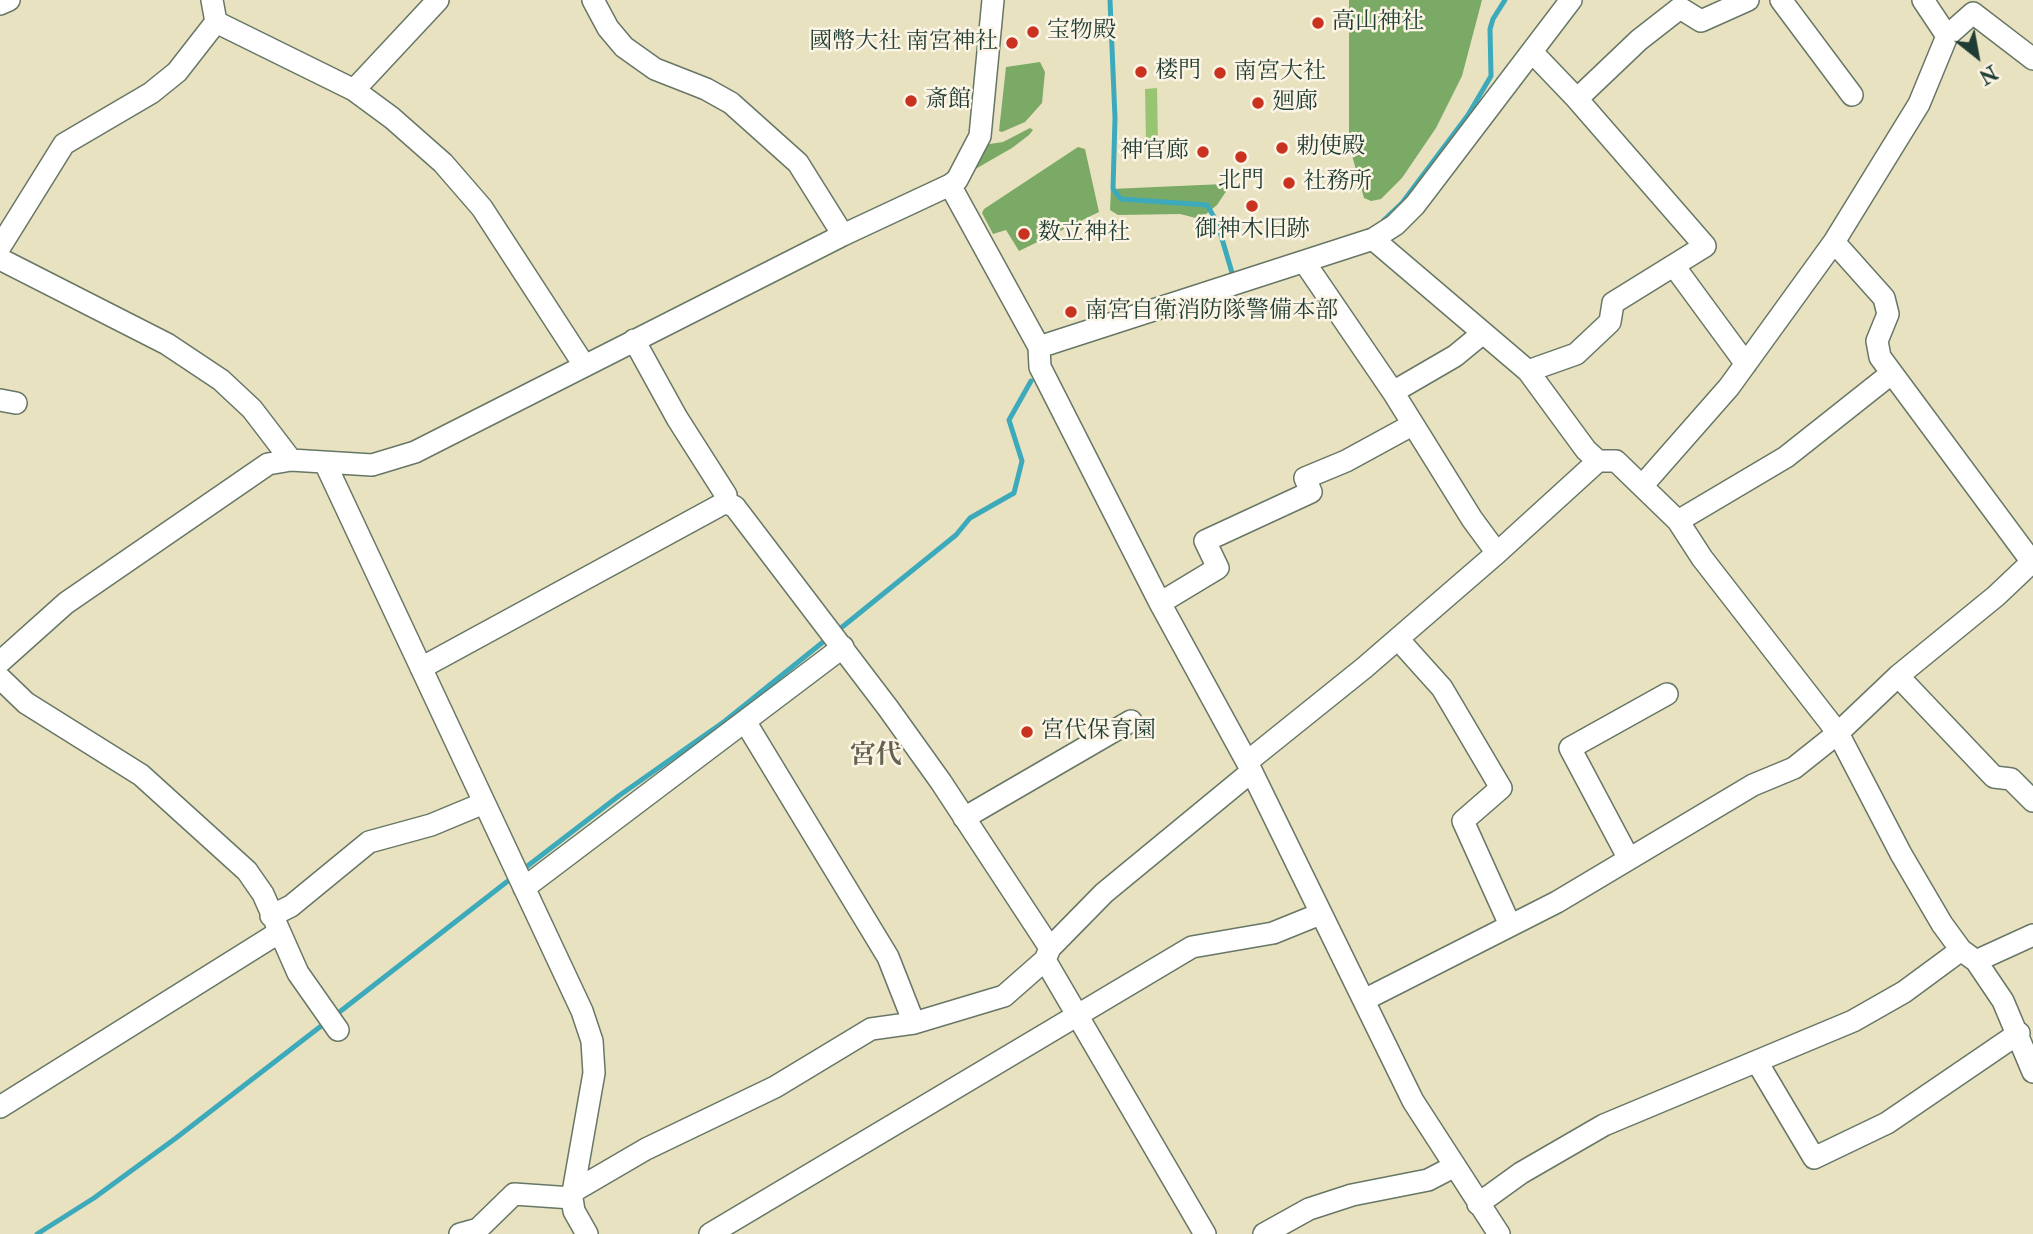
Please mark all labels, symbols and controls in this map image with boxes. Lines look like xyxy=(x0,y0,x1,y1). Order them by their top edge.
place label: 高山神社 xyxy=(1332,9,1424,37)
marker: 高山神社 xyxy=(1310,15,1326,31)
place label: 宝物殿 xyxy=(1047,18,1116,46)
north arrow xyxy=(1942,21,2012,91)
marker: 宝物殿 xyxy=(1025,24,1041,40)
place label: 國幣大社 南宮神社 xyxy=(809,29,998,57)
marker: 國幣大社 南宮神社 xyxy=(1004,35,1020,51)
place label: 楼門 xyxy=(1155,58,1201,86)
place label: 南宮大社 xyxy=(1234,59,1326,87)
text: N xyxy=(1974,59,2001,89)
marker: 楼門 xyxy=(1133,64,1149,80)
marker: 南宮大社 xyxy=(1212,65,1228,81)
place label: 斎館 xyxy=(925,87,971,115)
place label: 廻廊 xyxy=(1272,89,1318,117)
marker: 斎館 xyxy=(903,93,919,109)
marker: 廻廊 xyxy=(1250,95,1266,111)
place label: 勅使殿 xyxy=(1296,134,1365,162)
place label: 神官廊 xyxy=(1120,138,1189,166)
marker: 勅使殿 xyxy=(1274,140,1290,156)
marker: 神官廊 xyxy=(1195,144,1211,160)
marker: 北門 xyxy=(1233,149,1249,165)
place label: 北門 xyxy=(1218,168,1264,196)
place label: 社務所 xyxy=(1303,169,1372,197)
marker: 社務所 xyxy=(1281,175,1297,191)
marker: 御神木旧跡 xyxy=(1244,198,1260,214)
place label: 御神木旧跡 xyxy=(1195,217,1309,245)
place label: 数立神社 xyxy=(1038,220,1130,248)
marker: 数立神社 xyxy=(1016,226,1032,242)
place label: 南宮自衛消防隊警備本部 xyxy=(1085,298,1338,326)
marker: 南宮自衛消防隊警備本部 xyxy=(1063,304,1079,320)
place label: 宮代保育園 xyxy=(1041,718,1156,746)
marker: 宮代保育園 xyxy=(1019,724,1035,740)
district label: 宮代 xyxy=(850,741,902,773)

